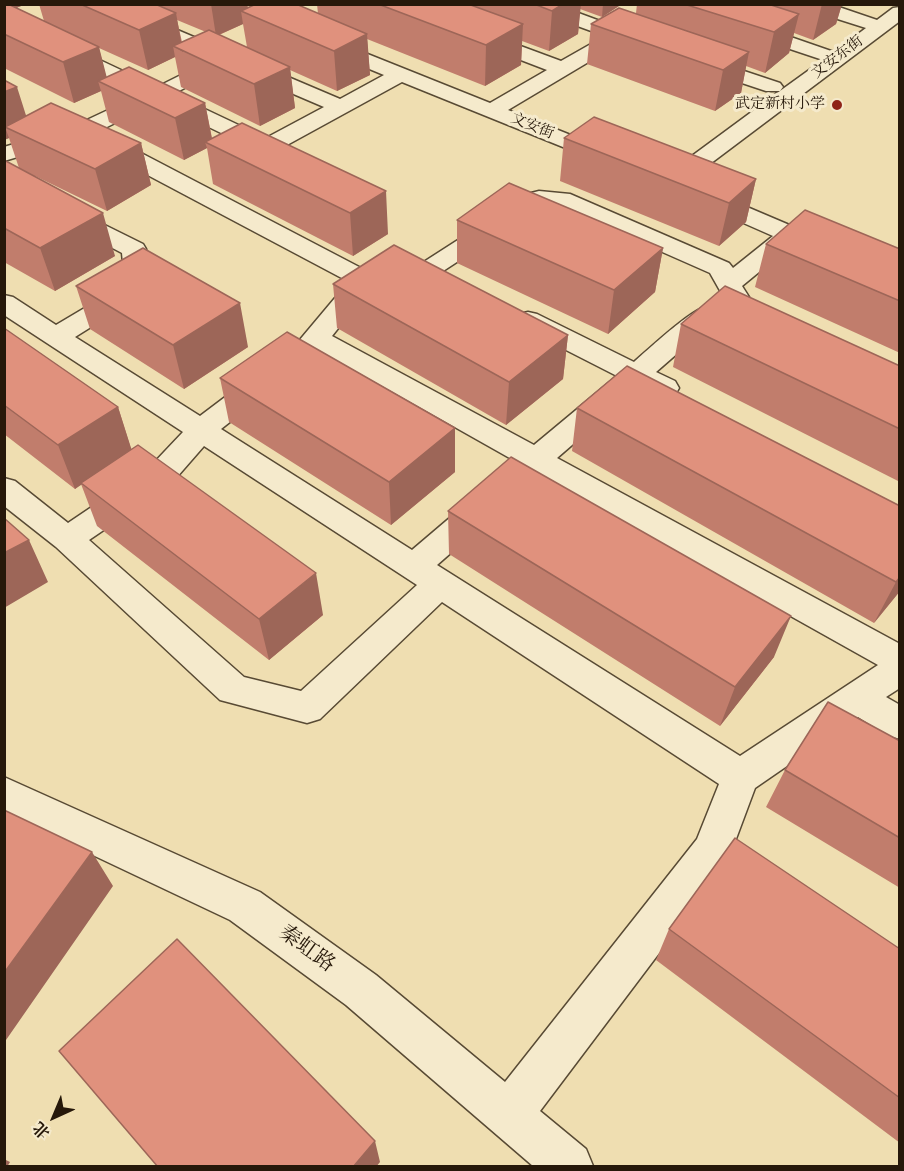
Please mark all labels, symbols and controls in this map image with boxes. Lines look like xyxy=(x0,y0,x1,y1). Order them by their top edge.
street label: 文安东街 xyxy=(809,33,867,83)
place label: 武定新村小学 xyxy=(735,96,825,114)
marker: 武定新村小学 xyxy=(830,98,844,112)
street label: 文安街 xyxy=(508,110,556,144)
street label: 秦虹路 xyxy=(273,921,339,979)
north arrow xyxy=(24,1087,84,1147)
text: 北 xyxy=(29,1117,54,1143)

